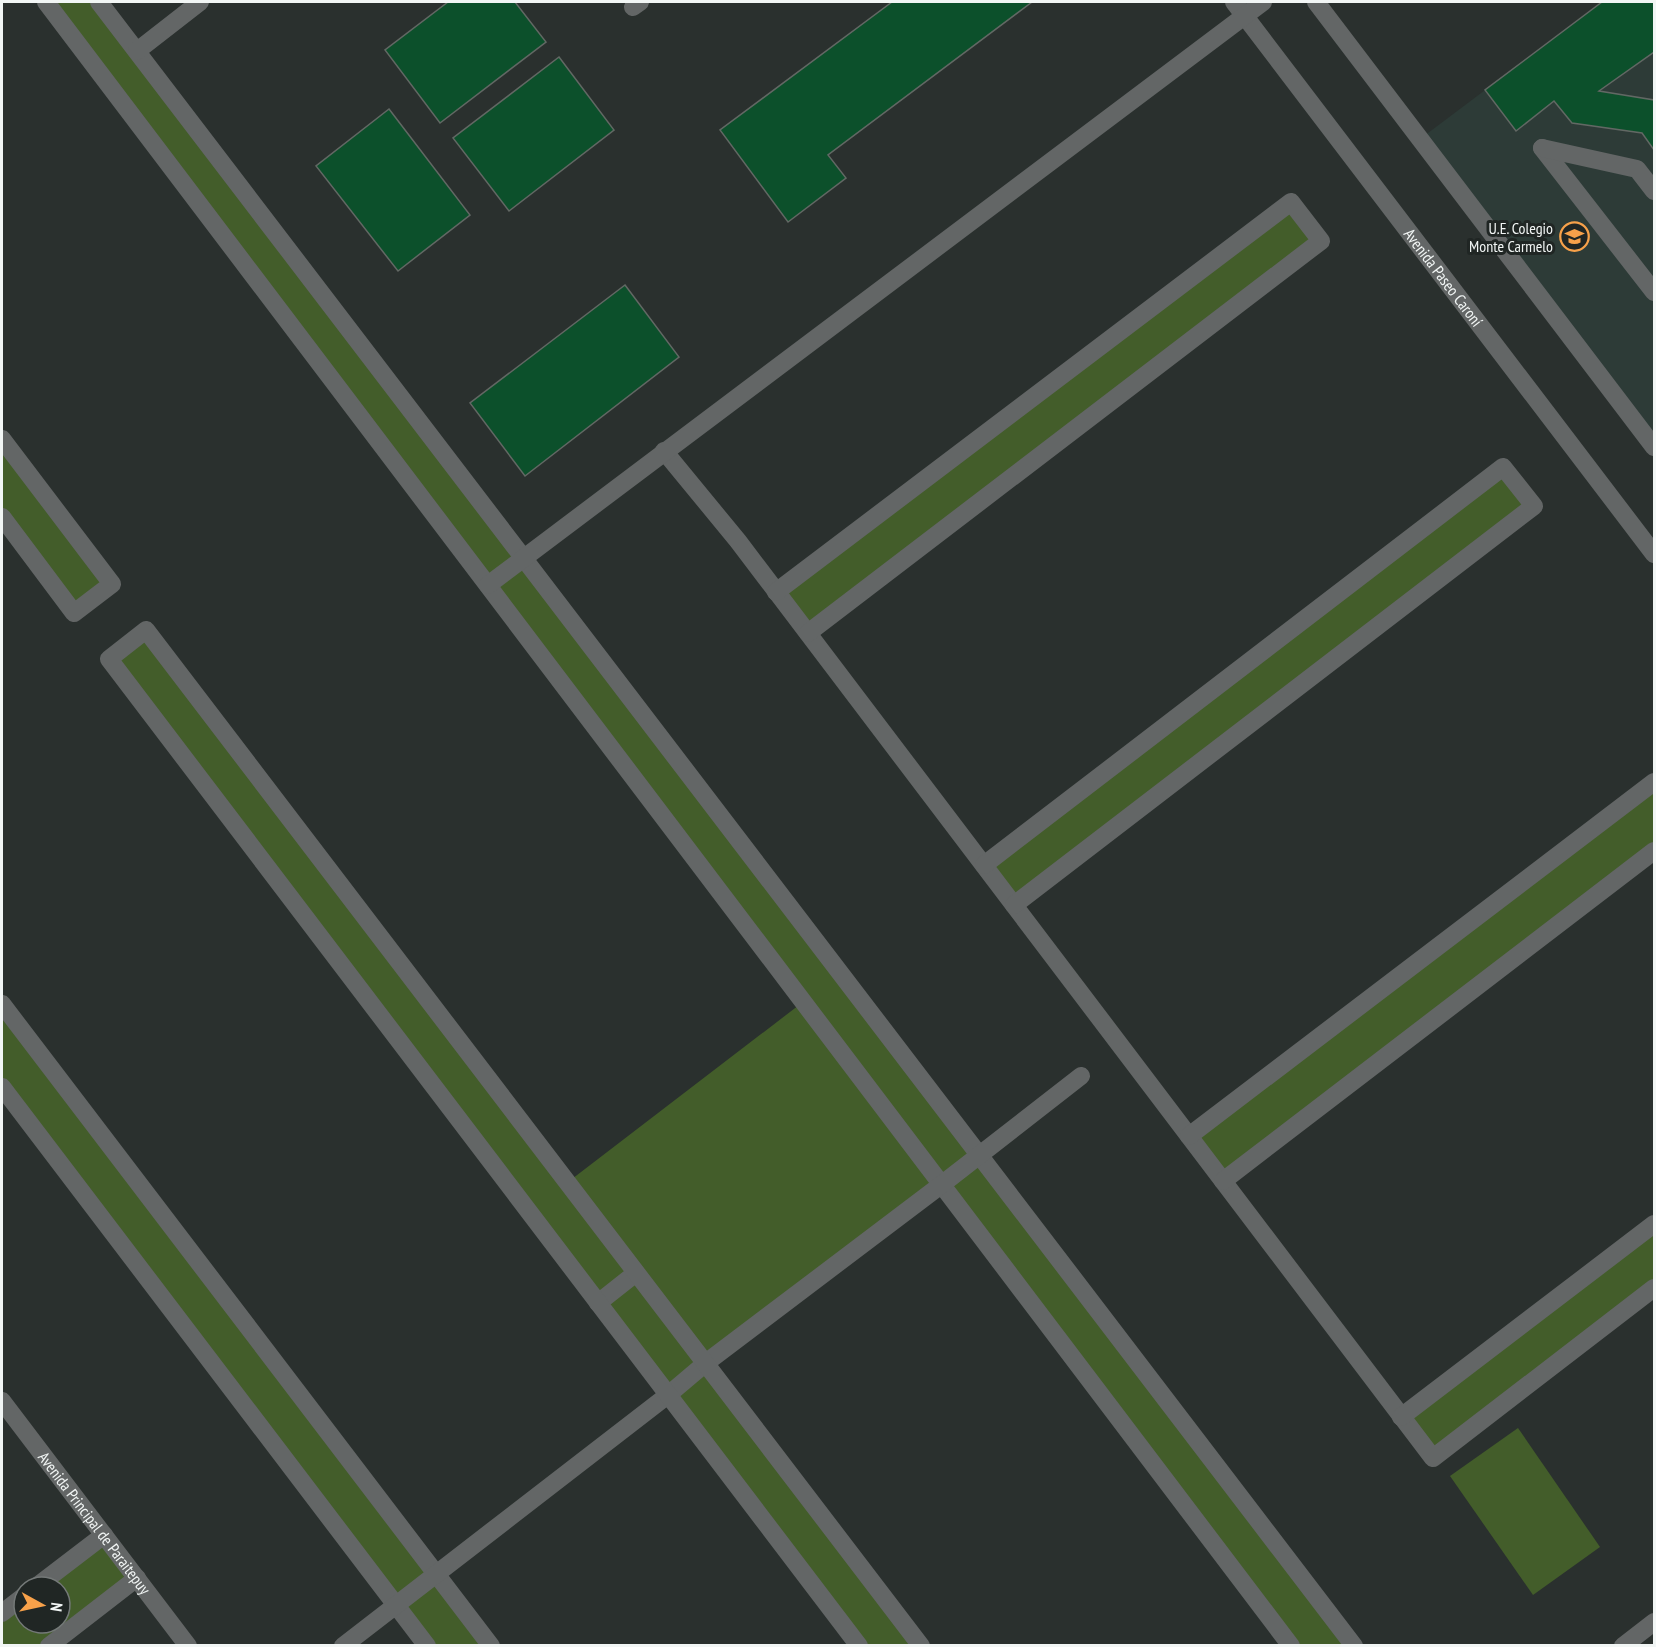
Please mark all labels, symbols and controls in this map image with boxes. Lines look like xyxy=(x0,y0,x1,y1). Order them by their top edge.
place label: U.E. Colegio Monte Carmelo xyxy=(1469,218,1553,256)
school or university icon: U.E. Colegio Monte Carmelo xyxy=(1558,221,1590,253)
street label: Avenida Paseo Caroní xyxy=(1400,224,1487,331)
street label: Avenida Principal de Paraitepuy xyxy=(34,1448,155,1598)
north arrow xyxy=(12,1575,72,1635)
text: N xyxy=(46,1601,67,1613)

